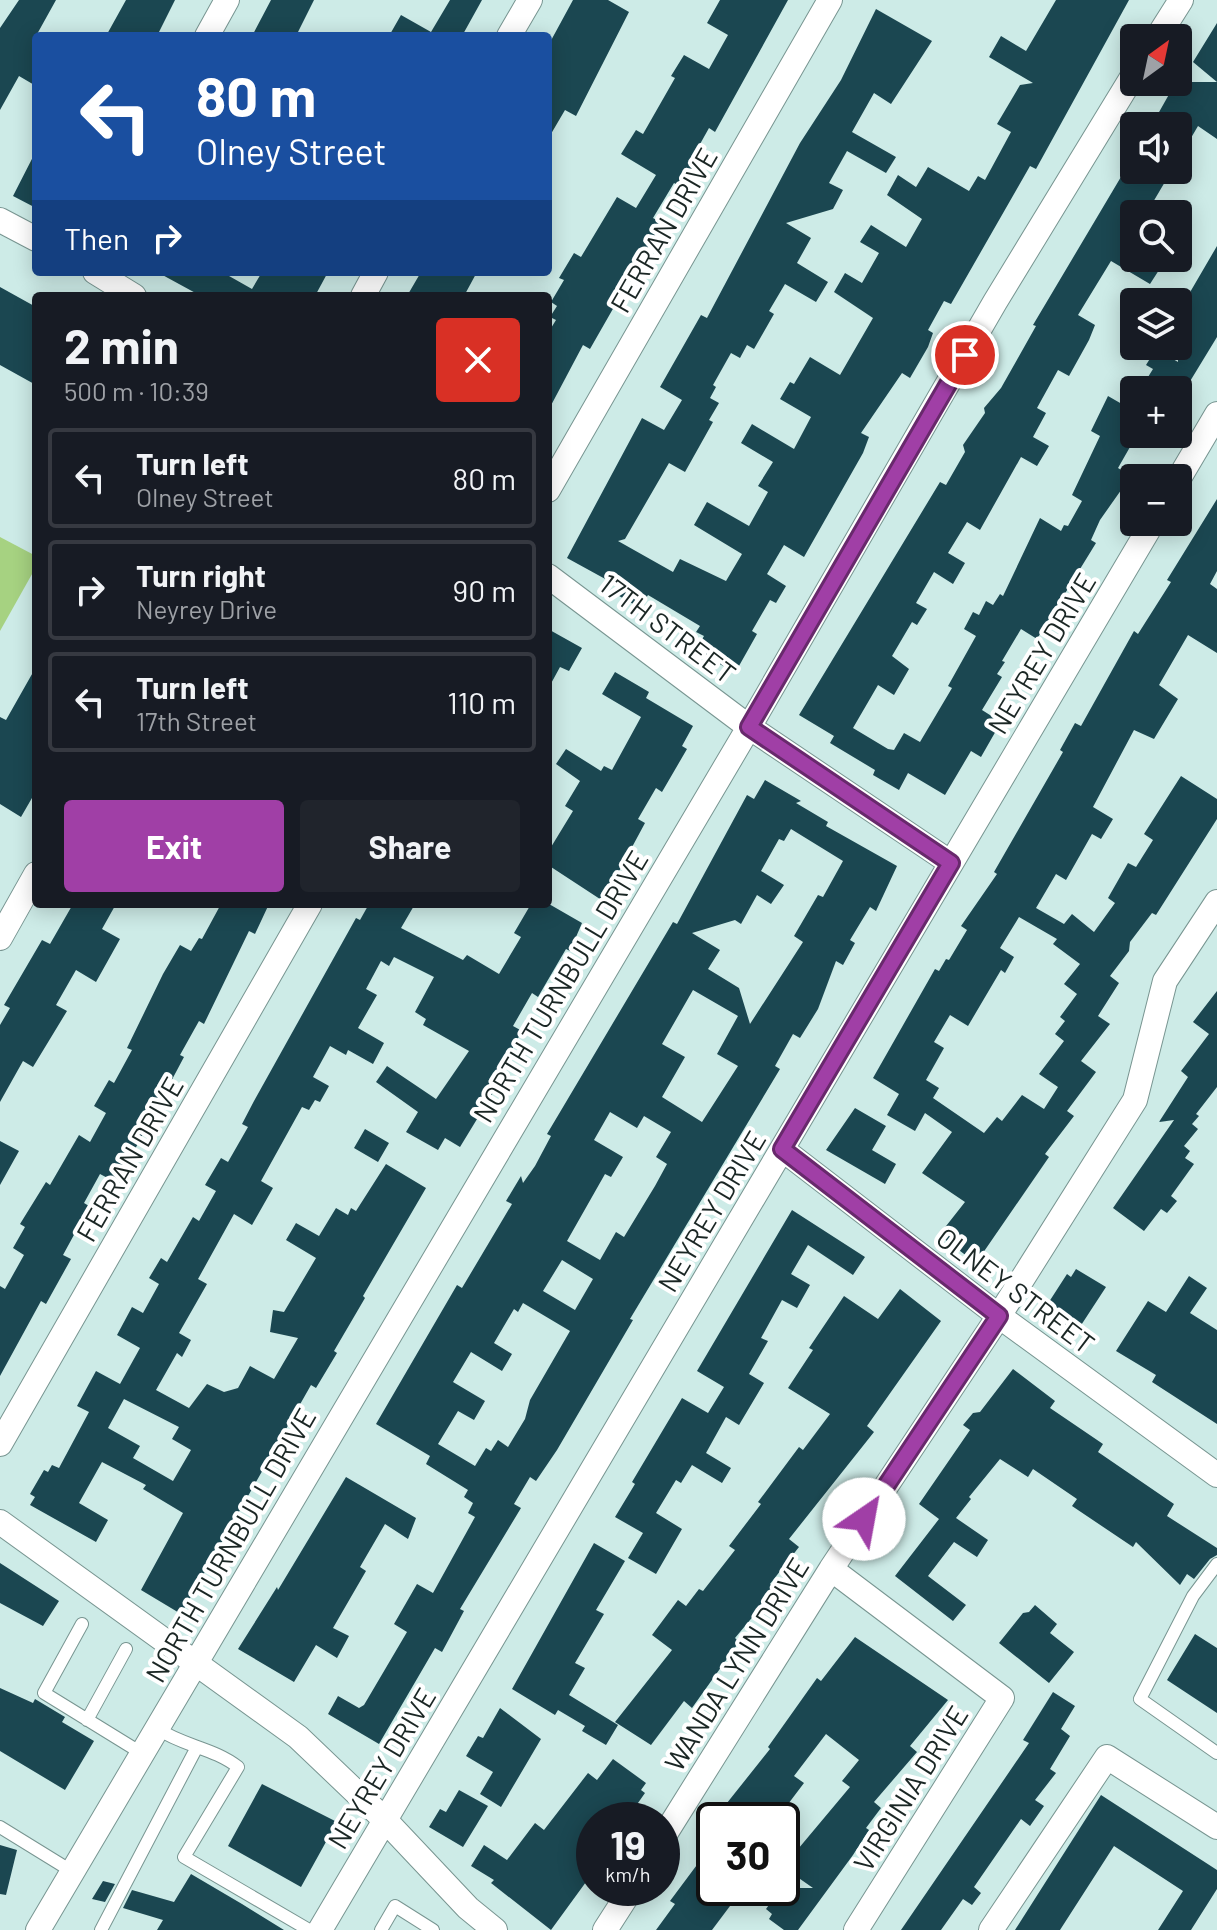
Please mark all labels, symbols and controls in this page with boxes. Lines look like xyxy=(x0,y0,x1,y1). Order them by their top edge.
north arrow xyxy=(1120,24,1192,96)
map controls xyxy=(1120,24,1192,536)
text: 80 m xyxy=(196,61,316,128)
icon: left xyxy=(64,64,168,168)
button: sound xyxy=(1120,112,1192,184)
text: Olney Street xyxy=(196,129,387,172)
street label: FERRAN DRIVE xyxy=(602,142,724,318)
button: search xyxy=(1120,200,1192,272)
icon: right xyxy=(145,216,189,260)
text: Then xyxy=(64,220,129,256)
button: layers xyxy=(1120,288,1192,360)
text: 2 min xyxy=(64,316,179,374)
button: close xyxy=(436,318,520,402)
pin xyxy=(931,321,999,389)
icon: arrive xyxy=(943,333,987,377)
text: 500 m · 10:39 xyxy=(64,375,209,406)
button: + xyxy=(1120,376,1192,448)
text: Turn left xyxy=(136,445,249,481)
icon: left xyxy=(68,456,112,500)
text: 80 m xyxy=(453,460,516,496)
button: − xyxy=(1120,464,1192,536)
text: Olney Street xyxy=(136,481,274,512)
text: Turn right xyxy=(136,557,266,593)
street label: 17TH STREET xyxy=(593,566,743,690)
street label: NEYREY DRIVE xyxy=(980,566,1102,740)
icon: right xyxy=(68,568,112,612)
text: 90 m xyxy=(453,572,516,608)
text: Neyrey Drive xyxy=(136,593,277,624)
text: Turn left xyxy=(136,669,249,705)
icon: left xyxy=(68,680,112,724)
text: 110 m xyxy=(447,684,516,720)
text: 17th Street xyxy=(136,705,257,736)
button: Exit xyxy=(64,800,284,892)
button: Share xyxy=(300,800,520,892)
street label: NORTH TURNBULL DRIVE xyxy=(465,844,655,1128)
street label: FERRAN DRIVE xyxy=(68,1071,190,1247)
street label: NEYREY DRIVE xyxy=(650,1124,772,1298)
street label: OLNEY STREET xyxy=(930,1220,1102,1360)
street label: NORTH TURNBULL DRIVE xyxy=(138,1402,322,1688)
position arrow xyxy=(822,1477,906,1561)
street label: WANDA LYNN DRIVE xyxy=(657,1551,815,1777)
street label: NEYREY DRIVE xyxy=(320,1681,442,1855)
street label: VIRGINIA DRIVE xyxy=(846,1699,974,1877)
speed limit sign: 30 xyxy=(696,1802,800,1906)
text: 19 xyxy=(610,1820,646,1868)
text: km/h xyxy=(605,1862,651,1886)

